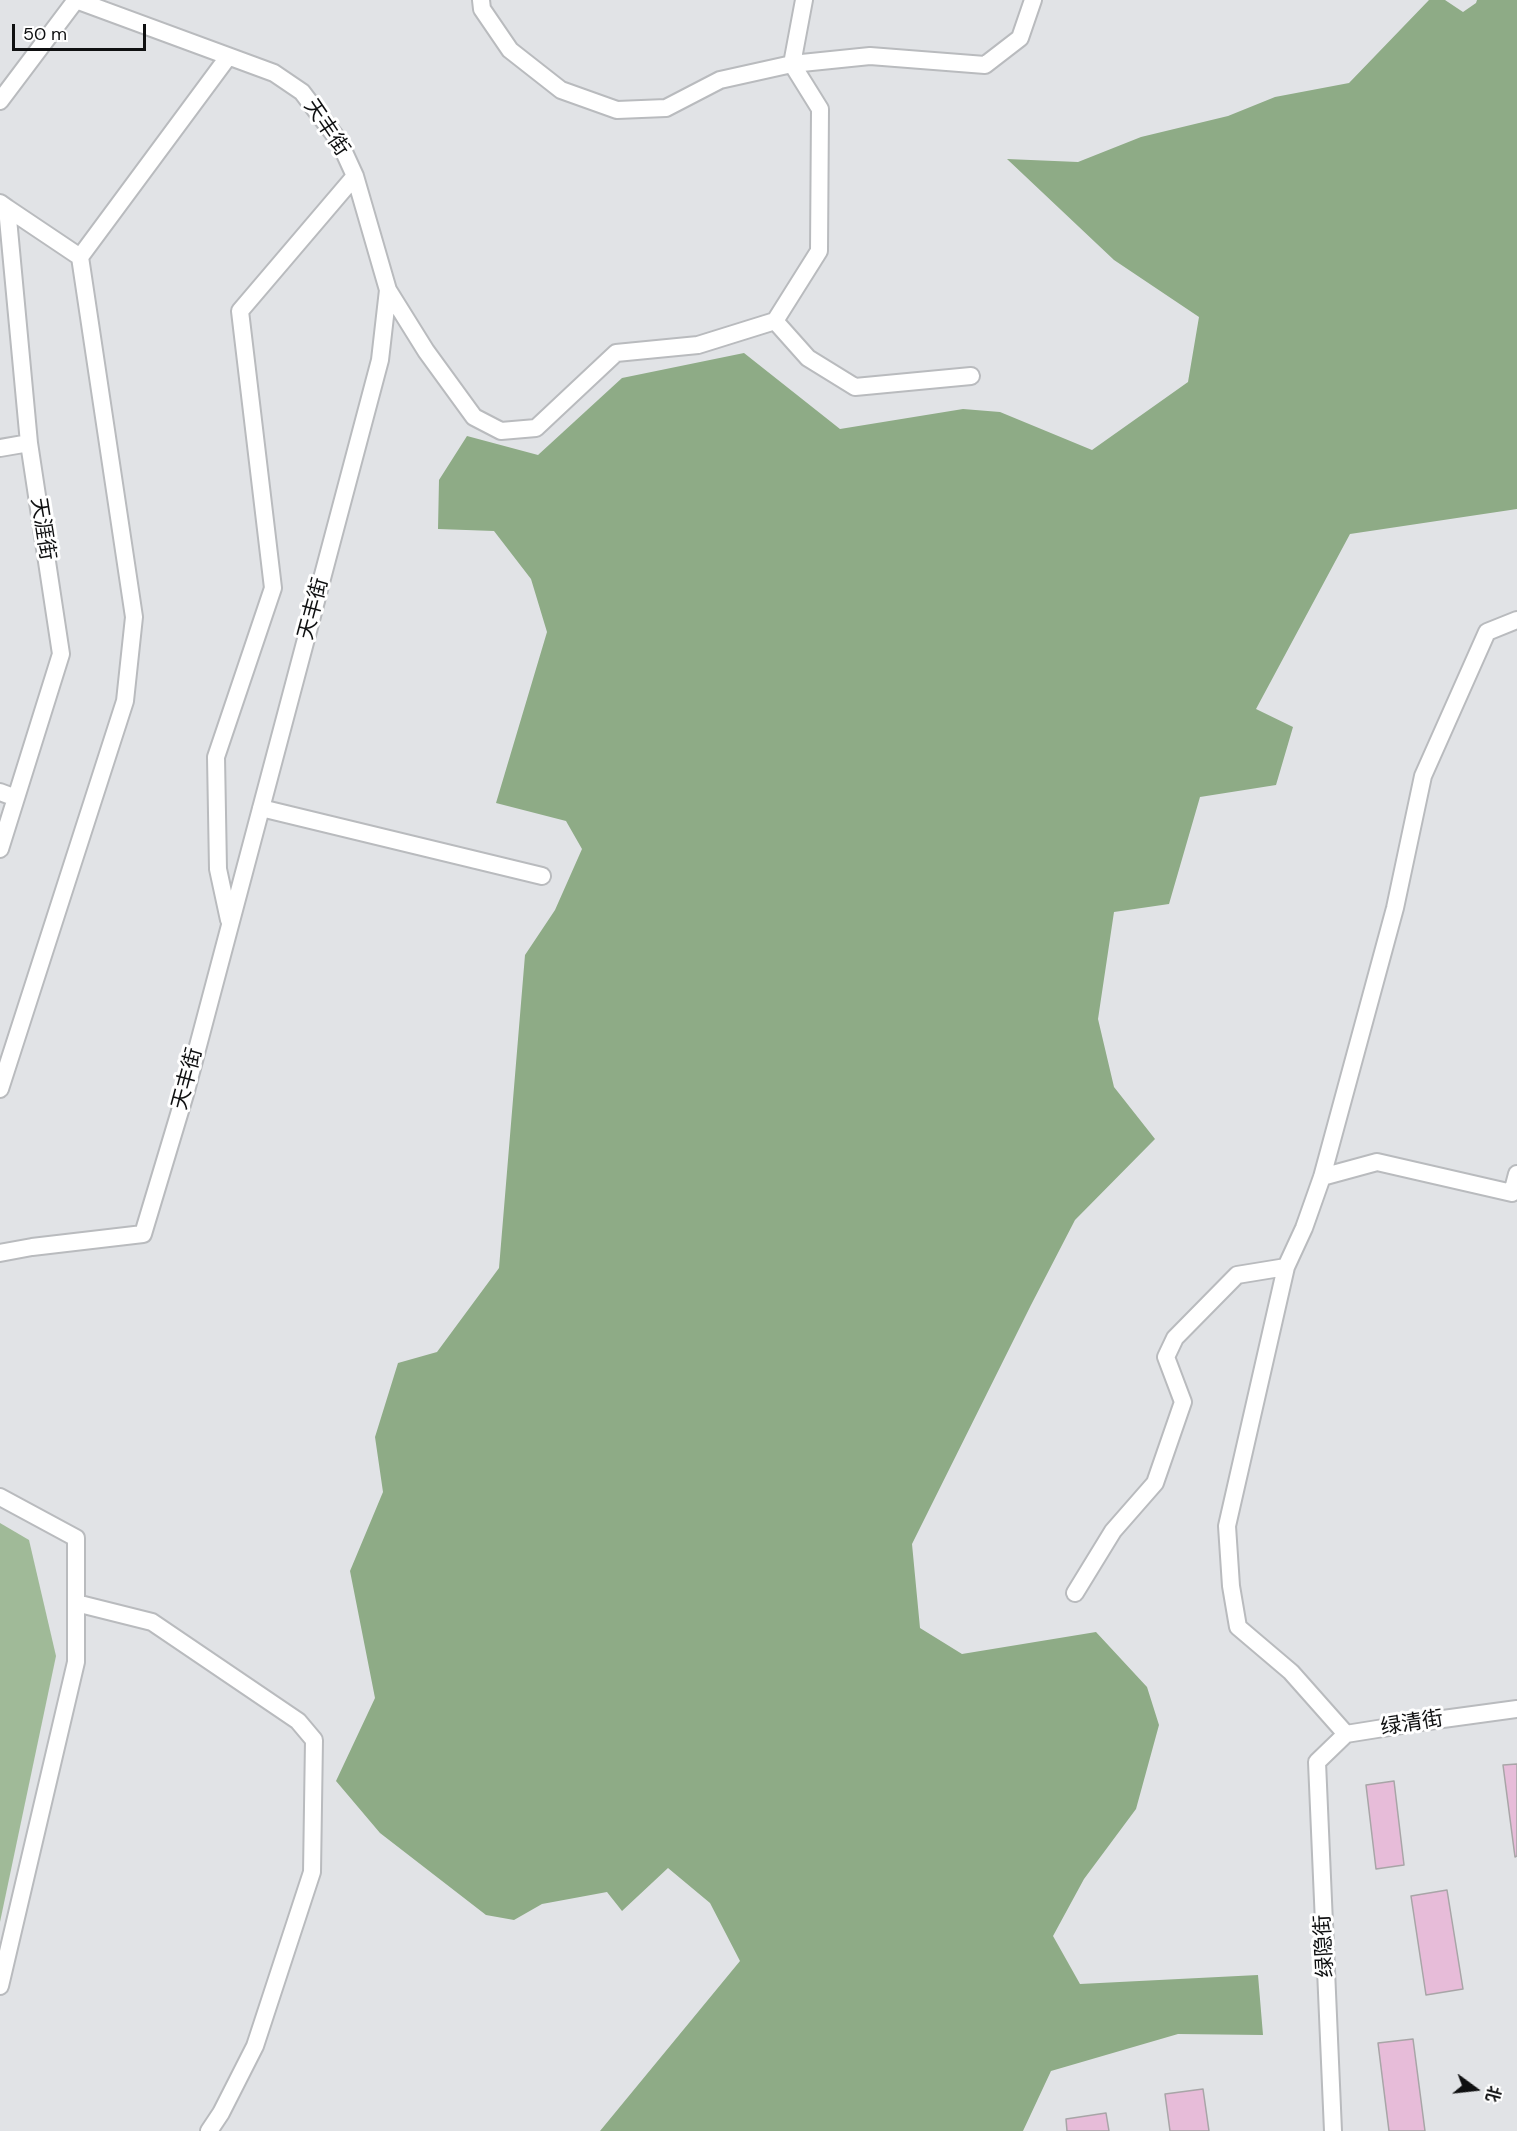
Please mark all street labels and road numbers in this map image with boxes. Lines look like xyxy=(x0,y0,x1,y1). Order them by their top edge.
street label: 天丰街 xyxy=(298,95,354,161)
street label: 天涯街 xyxy=(25,496,59,562)
street label: 天丰街 xyxy=(294,575,334,643)
street label: 天丰街 xyxy=(168,1045,208,1113)
street label: 绿清街 xyxy=(1379,1707,1445,1741)
street label: 绿隐街 xyxy=(1311,1914,1339,1978)

